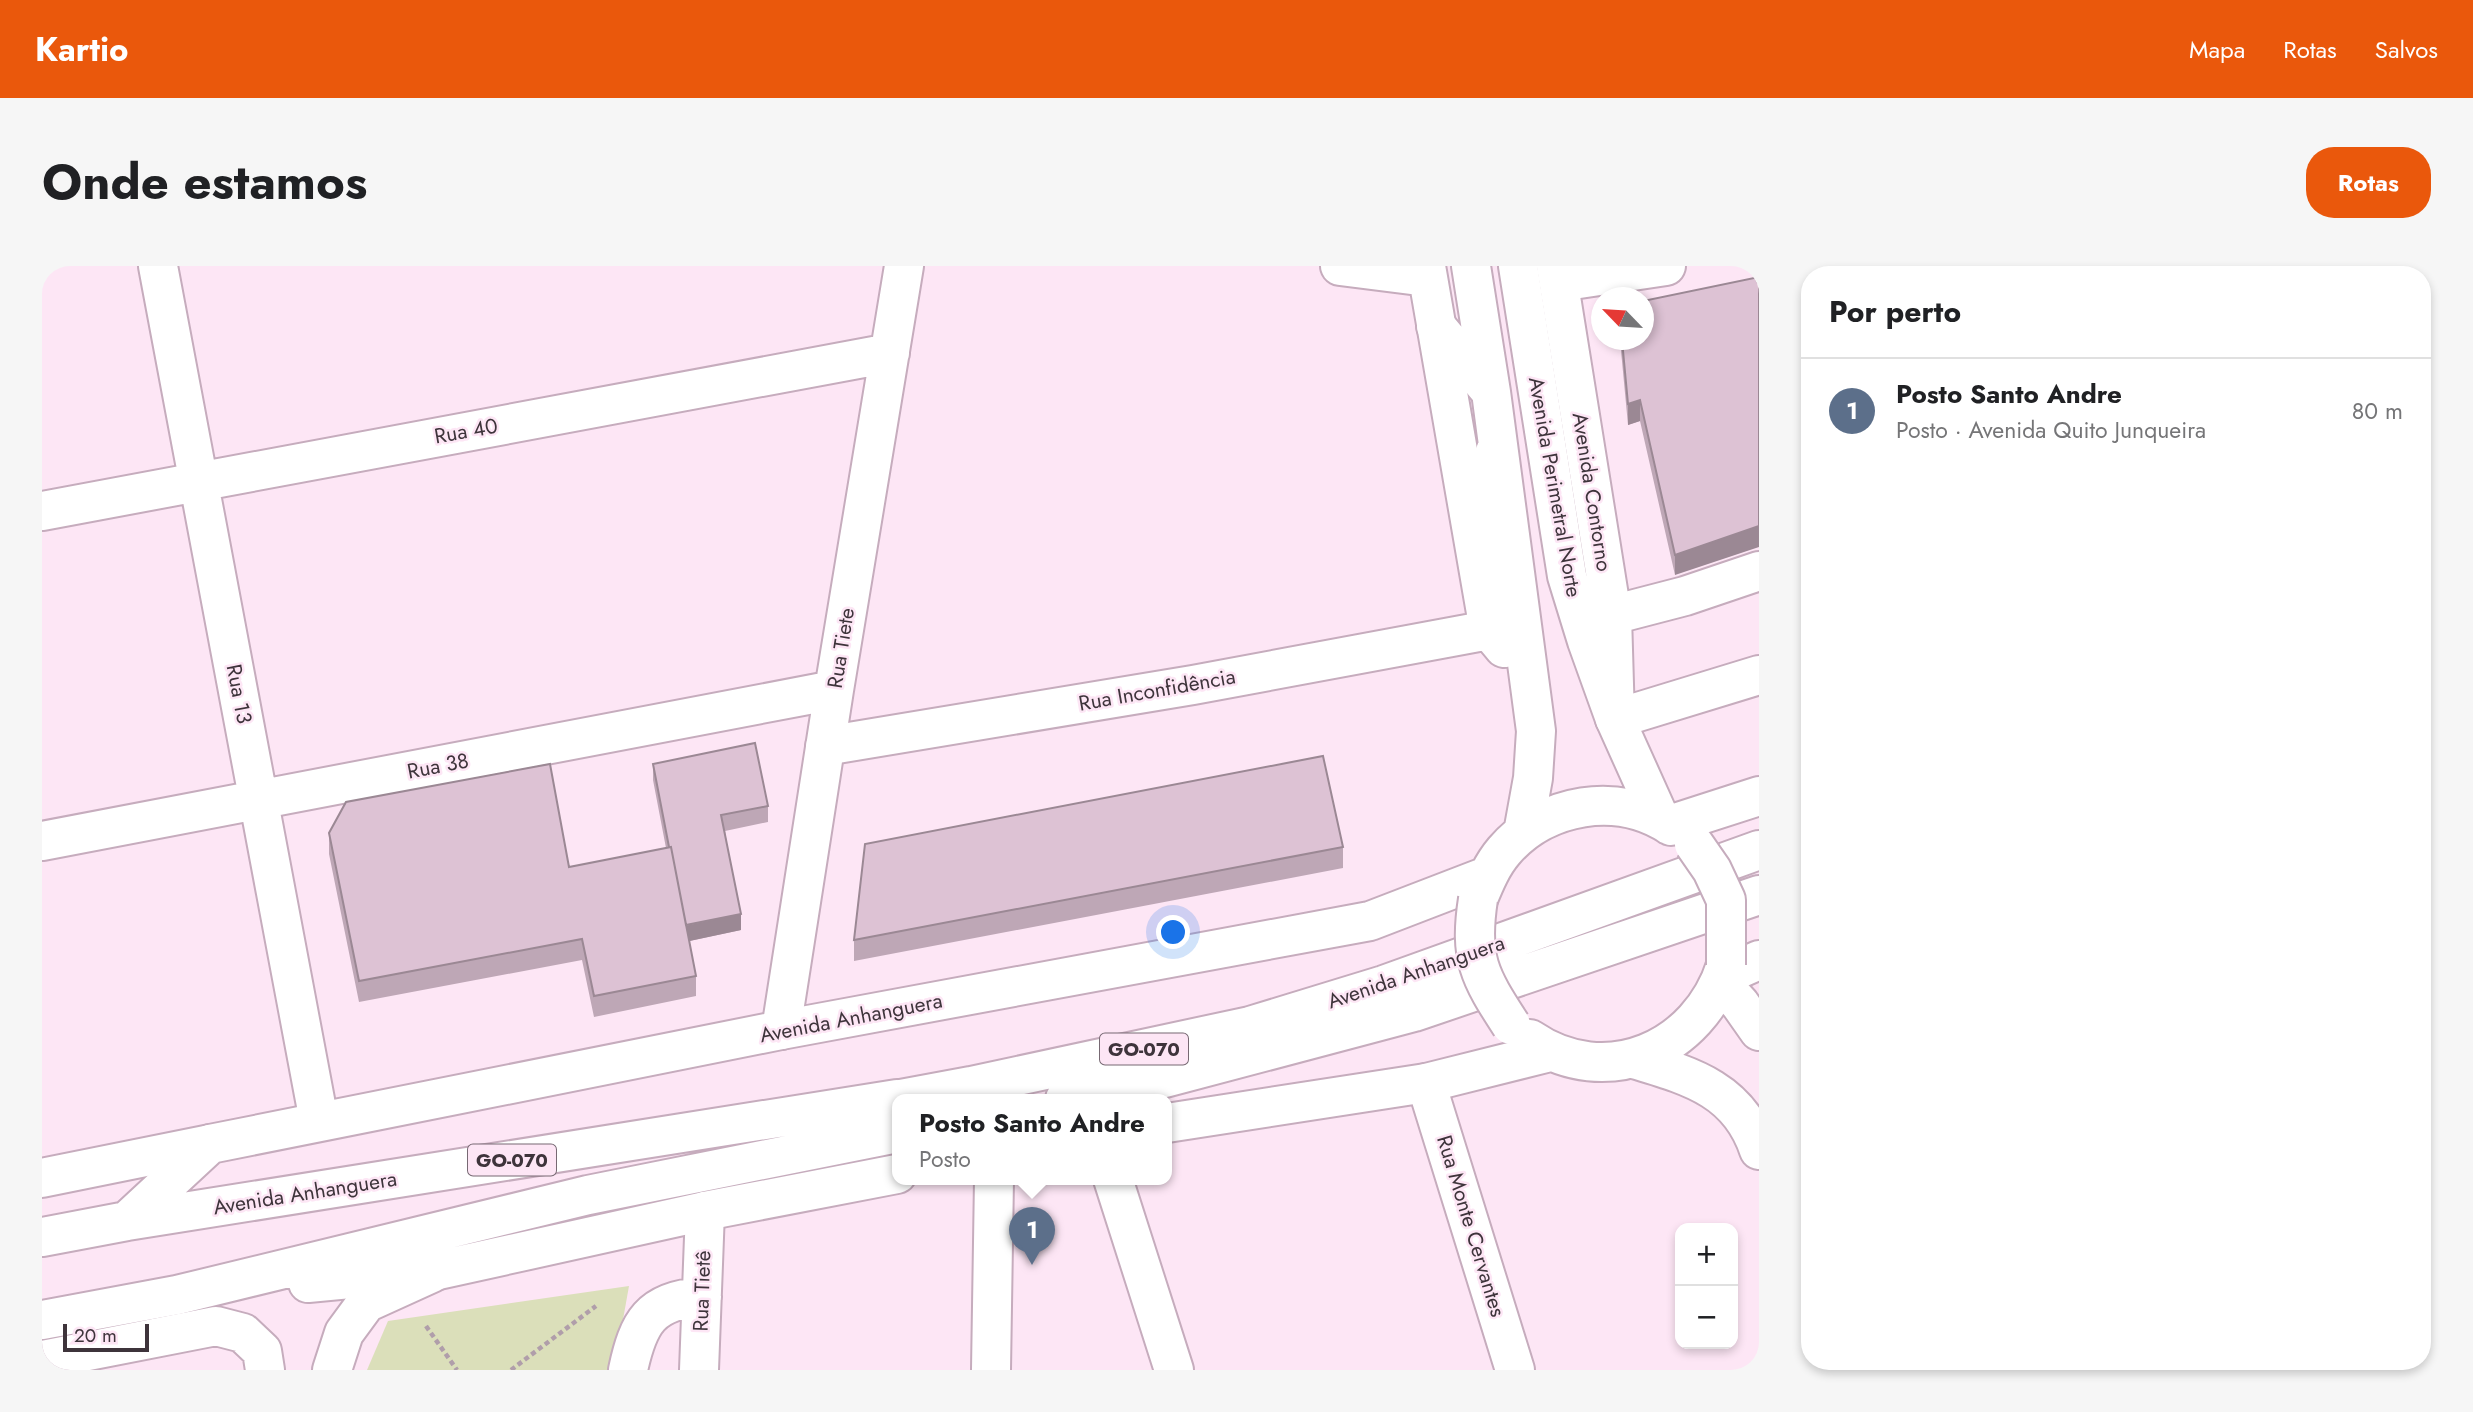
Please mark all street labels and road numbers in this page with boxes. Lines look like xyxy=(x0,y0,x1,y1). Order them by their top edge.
street label: Avenida Perimetral Norte xyxy=(1521,374,1589,600)
street label: Avenida Contorno xyxy=(1565,410,1619,574)
street label: Rua 40 xyxy=(432,411,500,451)
street label: Rua Tiete xyxy=(820,605,862,690)
street label: Rua Inconfidência xyxy=(1076,661,1238,719)
street label: Rua 13 xyxy=(219,662,259,726)
street label: Rua 38 xyxy=(405,745,471,787)
street label: Avenida Anhanguera xyxy=(1323,928,1509,1016)
street label: Avenida Anhanguera xyxy=(757,986,945,1050)
road number: GO-070 xyxy=(1100,1034,1188,1064)
street label: Rua Monte Cervantes xyxy=(1429,1131,1513,1321)
road number: GO-070 xyxy=(468,1144,556,1175)
street label: Avenida Anhanguera xyxy=(211,1164,399,1222)
street label: Rua Tietê xyxy=(686,1250,718,1332)

